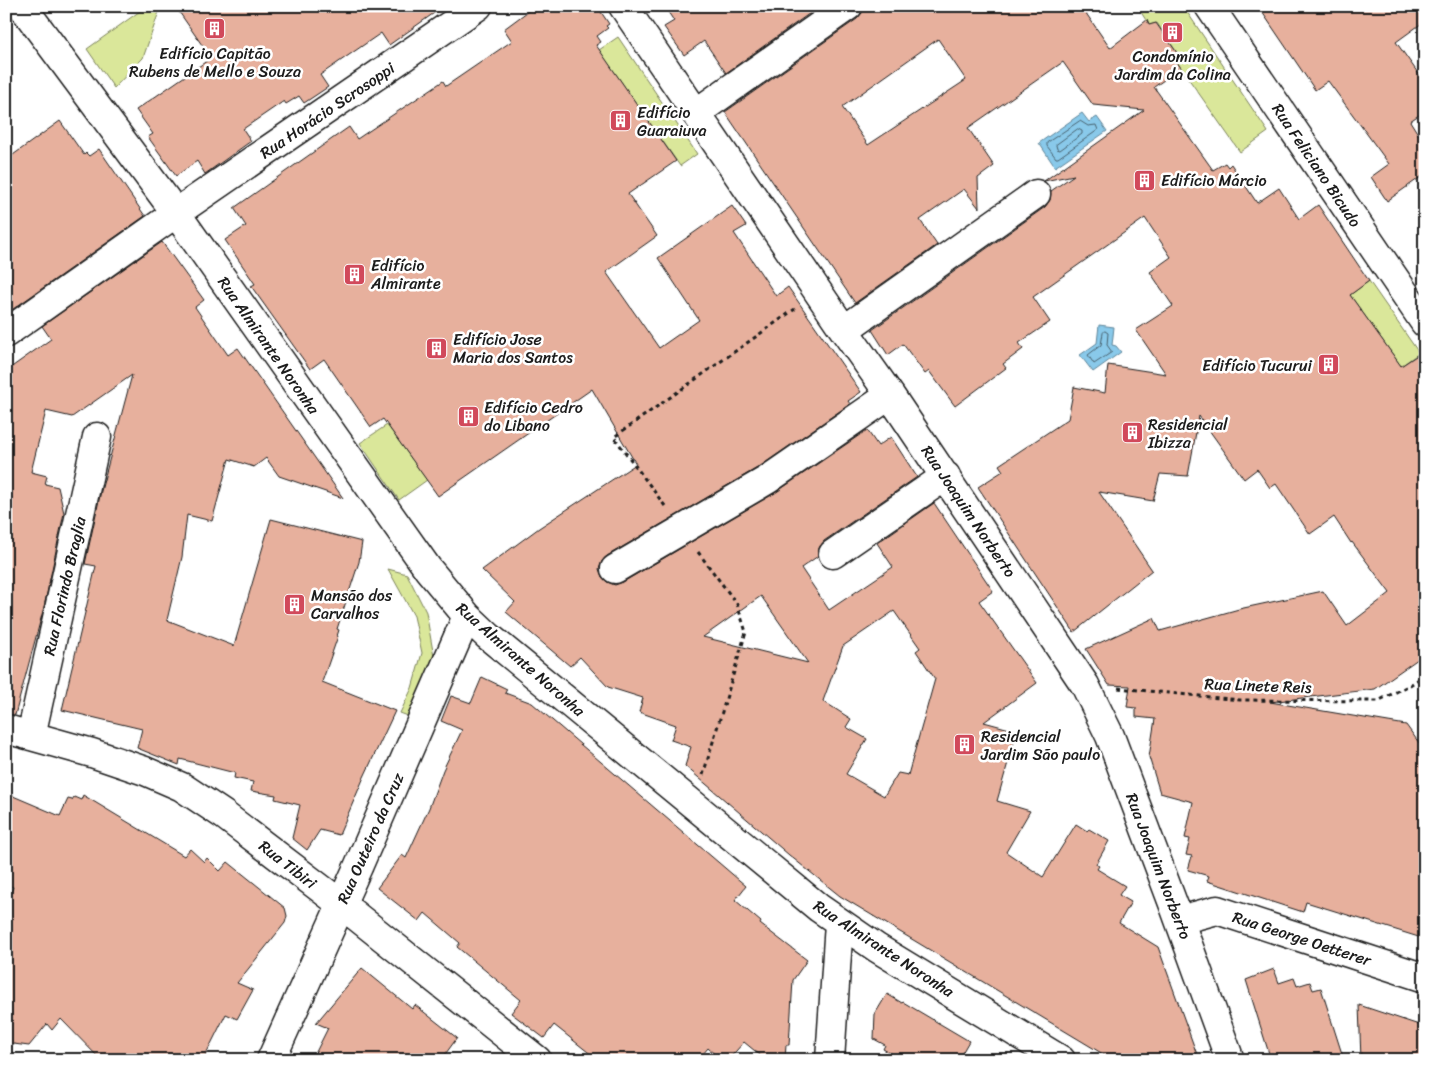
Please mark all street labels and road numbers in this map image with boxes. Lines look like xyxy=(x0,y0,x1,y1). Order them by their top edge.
street label: Rua Horácio Scrosoppi xyxy=(254,54,401,167)
street label: Rua Feliciano Bicudo xyxy=(1264,97,1369,233)
street label: Rua Almirante Noronha xyxy=(210,270,328,421)
street label: Rua Joaquim Norberto xyxy=(913,439,1024,584)
street label: Rua Florindo Braglia xyxy=(34,513,95,658)
street label: Rua Almirante Noronha xyxy=(449,595,593,725)
street label: Rua Linete Reis xyxy=(1204,669,1312,702)
street label: Rua Outeiro da Cruz xyxy=(329,768,413,909)
street label: Rua Joaquim Norberto xyxy=(1117,789,1200,944)
street label: Rua Tibiri xyxy=(252,832,324,897)
street label: Rua Almirante Noronha xyxy=(807,892,961,1006)
street label: Rua George Oetterer xyxy=(1229,902,1376,975)

